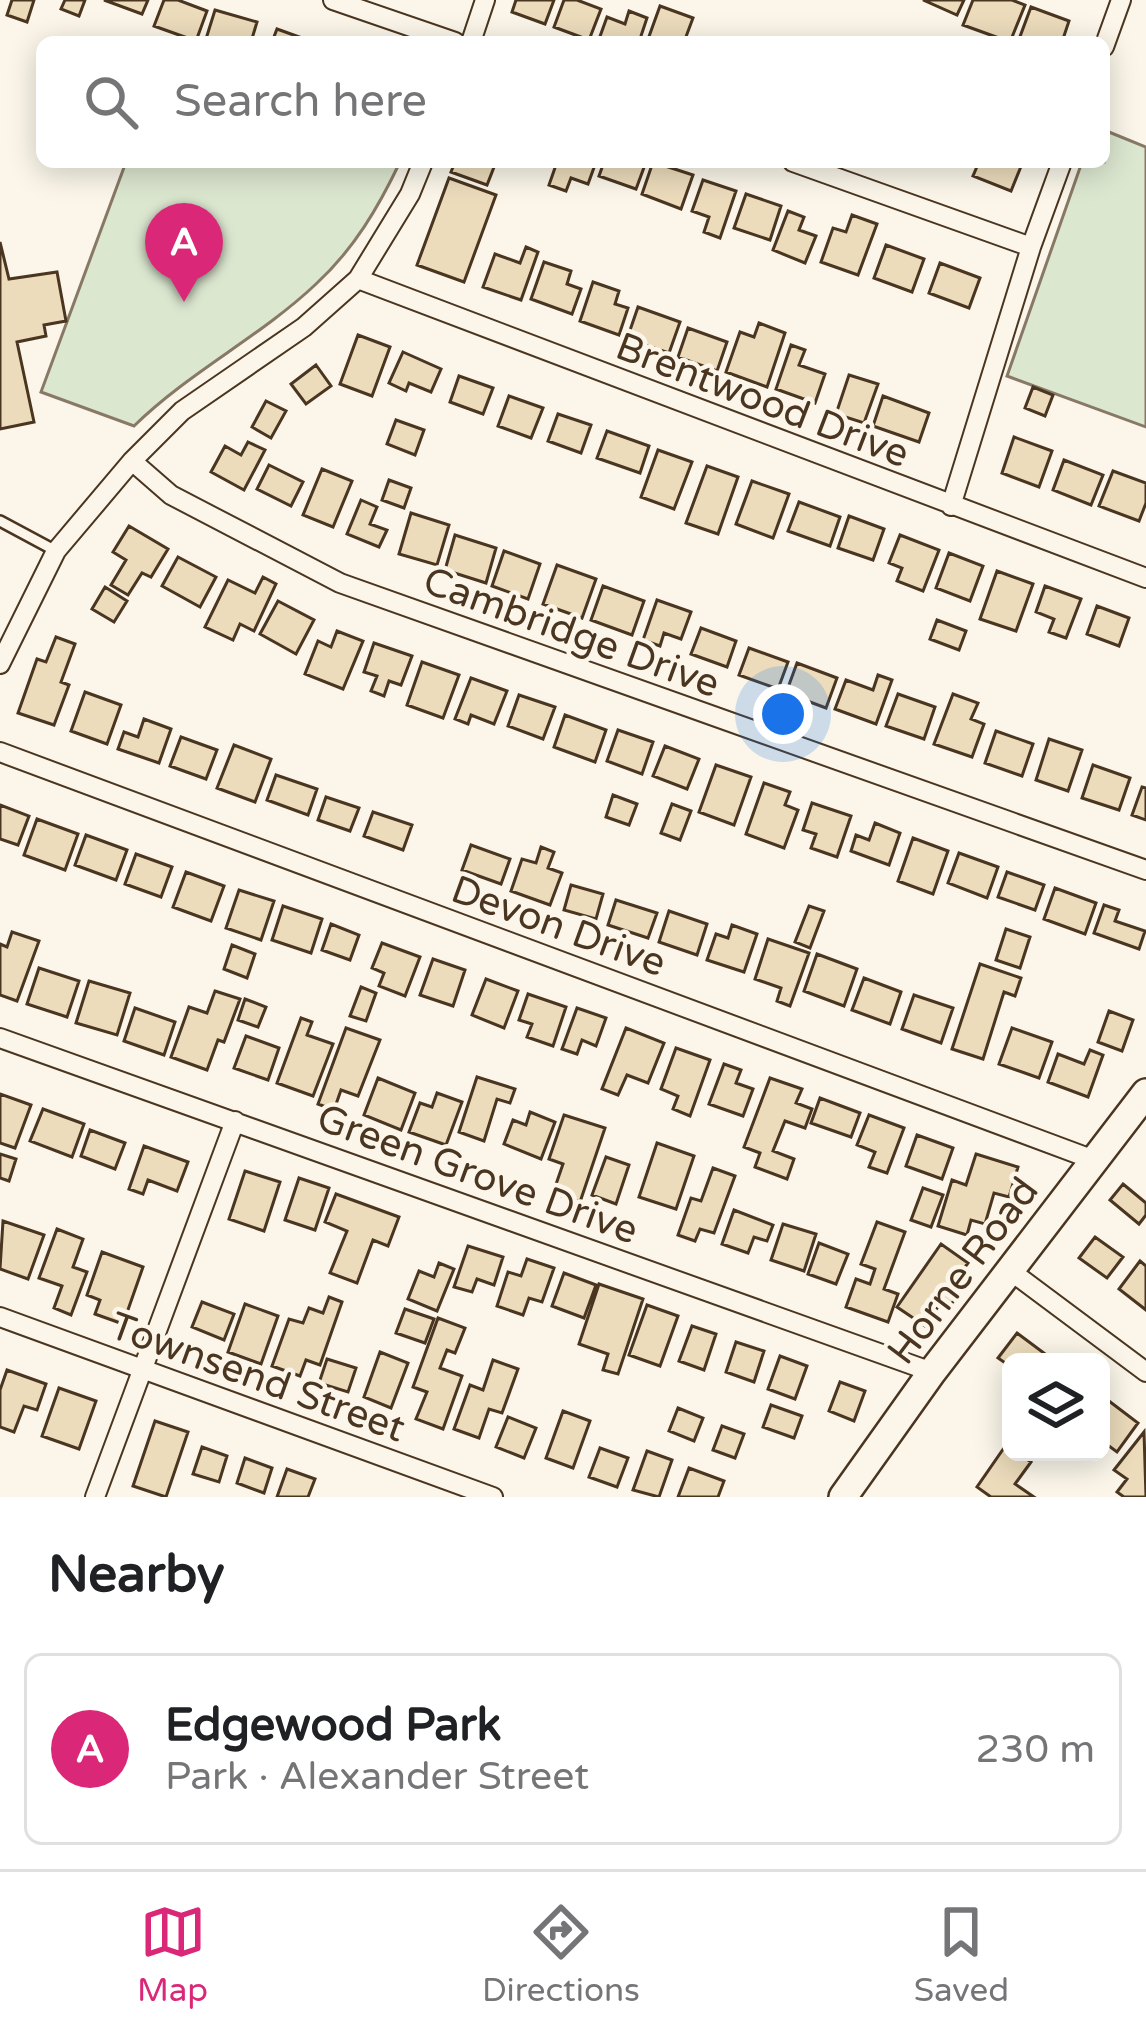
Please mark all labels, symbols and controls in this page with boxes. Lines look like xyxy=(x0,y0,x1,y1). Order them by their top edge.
search box xyxy=(36,36,1110,168)
icon: search xyxy=(78,69,144,135)
text: Search here xyxy=(174,75,427,129)
pin: A xyxy=(145,203,223,302)
street label: Brentwood Drive xyxy=(609,323,916,478)
street label: Cambridge Drive xyxy=(417,557,726,708)
your location xyxy=(753,684,813,744)
street label: Devon Drive xyxy=(445,866,672,987)
street label: Green Grove Drive xyxy=(311,1095,644,1254)
street label: Horne Road xyxy=(878,1168,1049,1374)
street label: Townsend Street xyxy=(104,1302,411,1453)
map controls xyxy=(1002,1353,1110,1461)
button: layers xyxy=(1002,1353,1110,1461)
text: Nearby xyxy=(48,1544,225,1606)
text: Edgewood Park xyxy=(165,1699,501,1753)
text: A xyxy=(75,1726,105,1773)
text: 230 m xyxy=(976,1726,1095,1773)
text: Park · Alexander Street xyxy=(165,1753,589,1800)
tab: Map xyxy=(137,1899,208,2010)
tab: Directions xyxy=(482,1899,640,2010)
tab: Saved xyxy=(914,1899,1009,2010)

